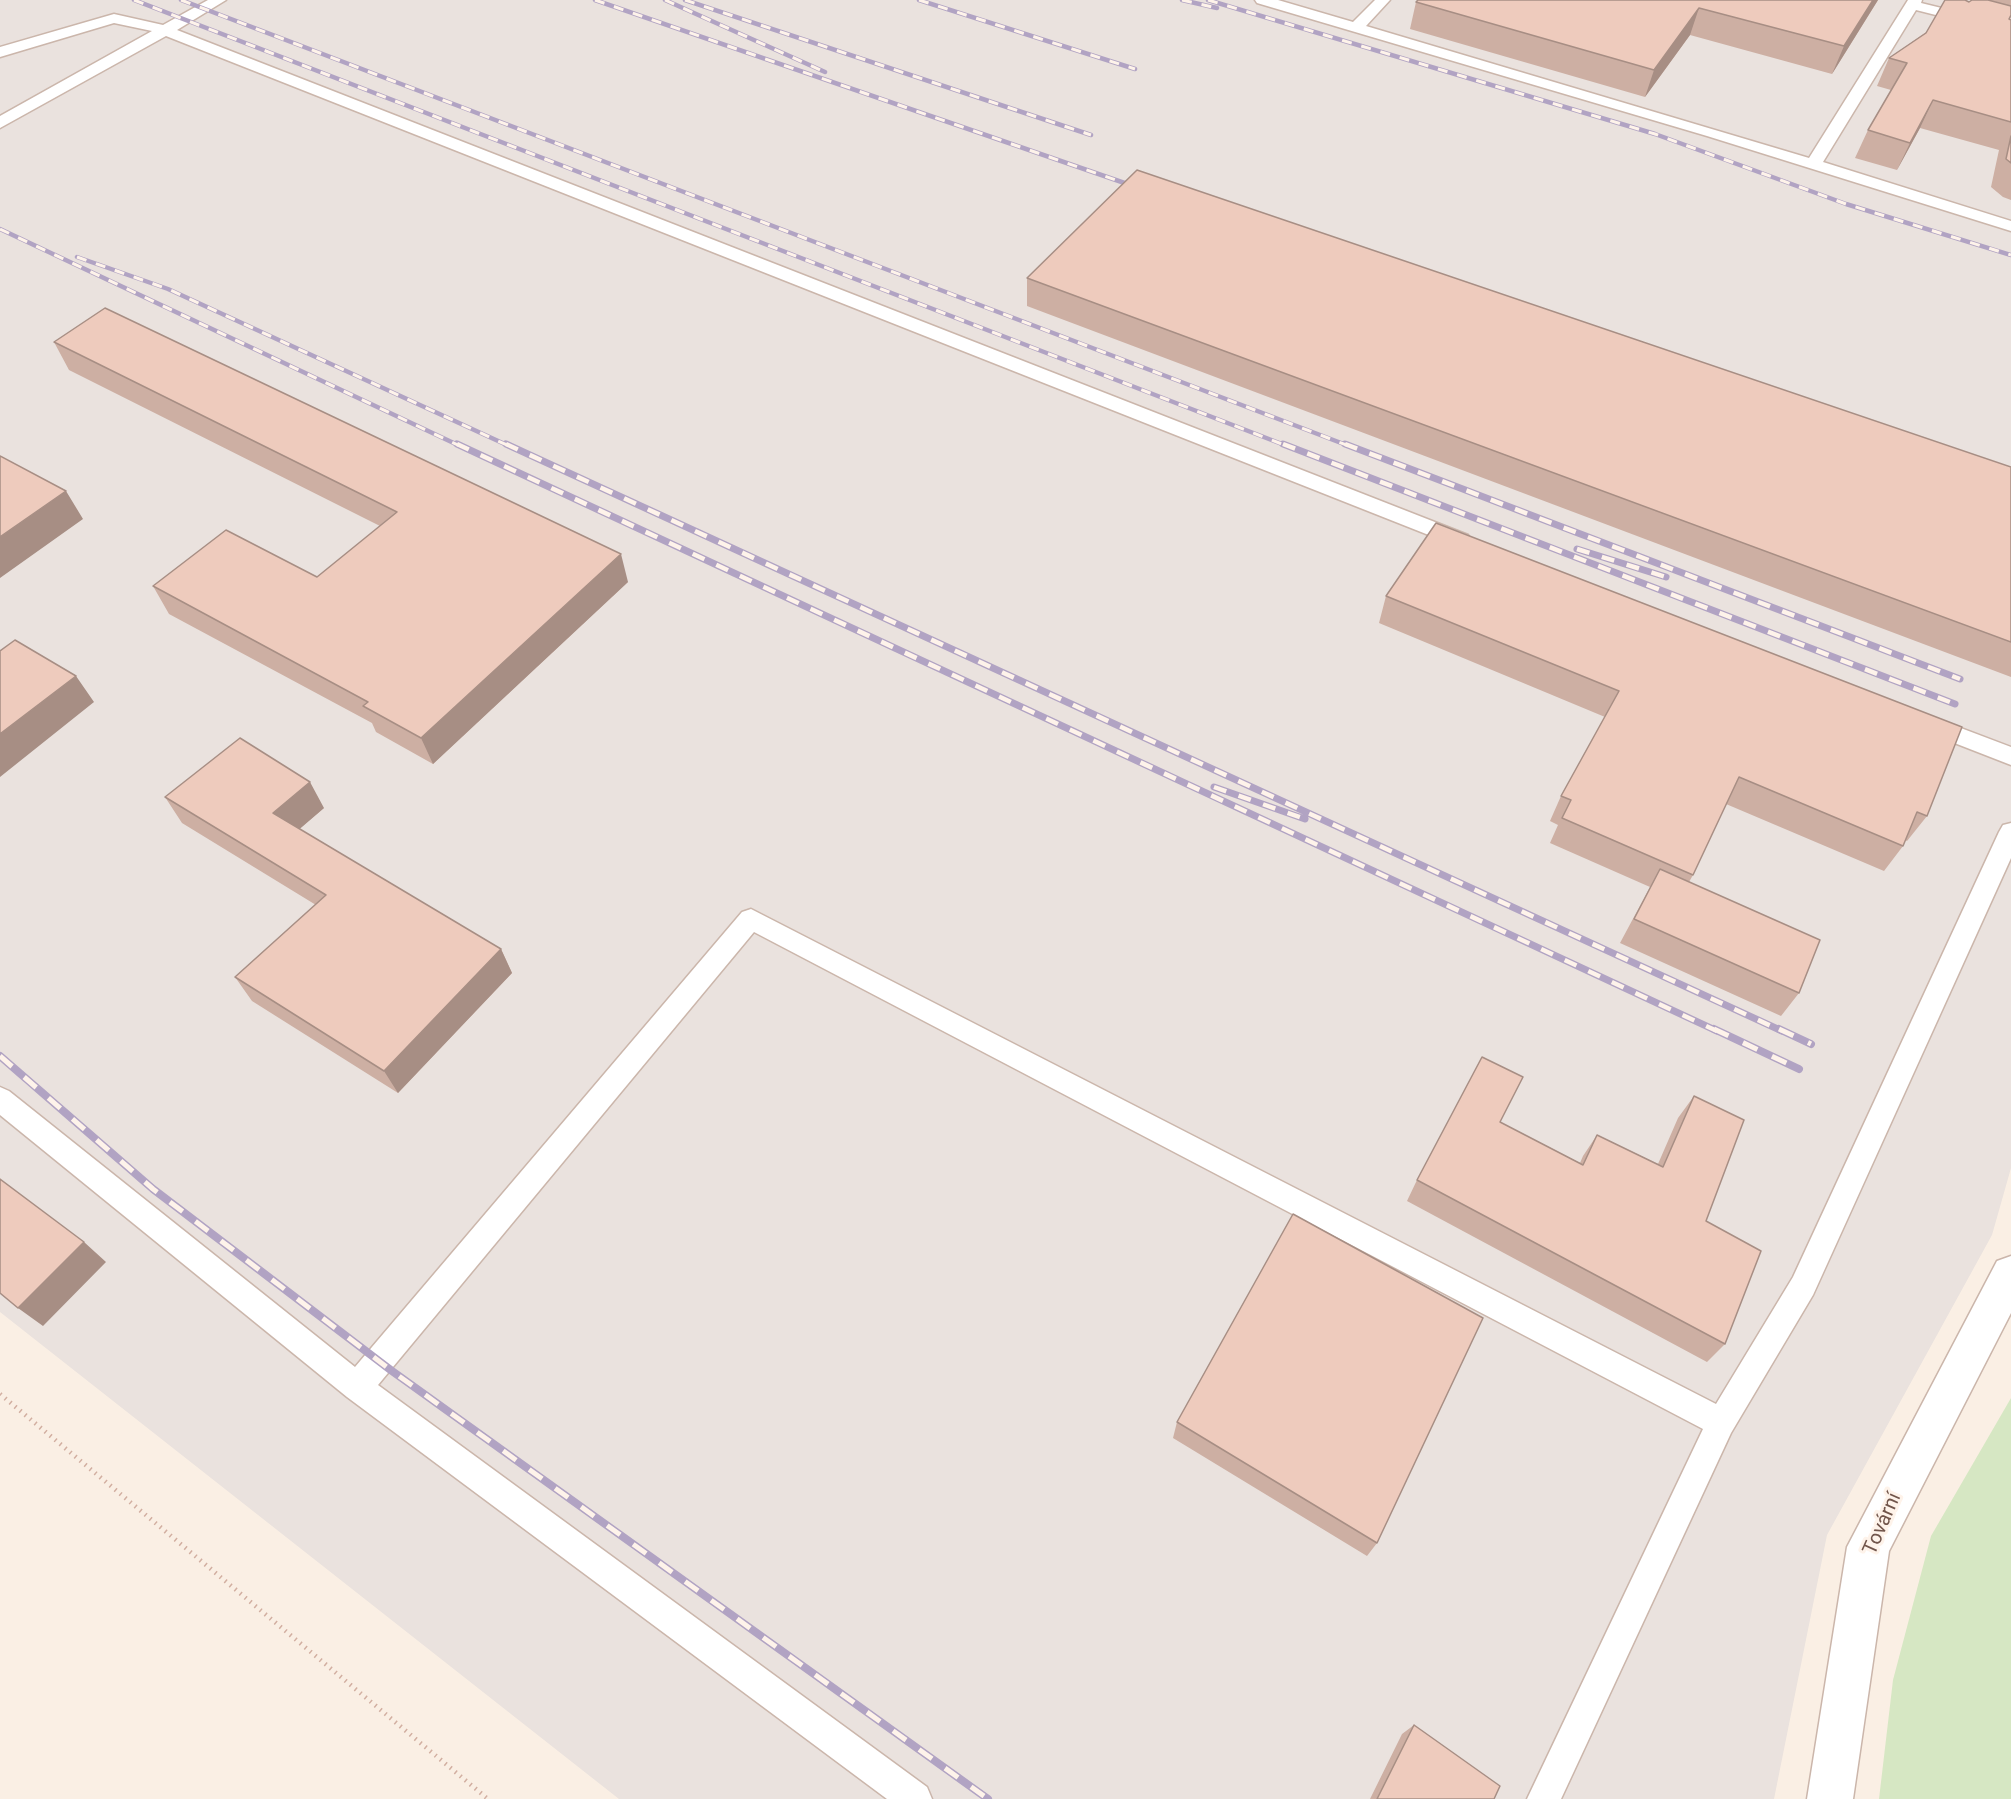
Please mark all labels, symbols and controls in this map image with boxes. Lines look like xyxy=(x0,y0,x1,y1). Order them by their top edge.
street label: Tovární xyxy=(1859,1489,1907,1559)

